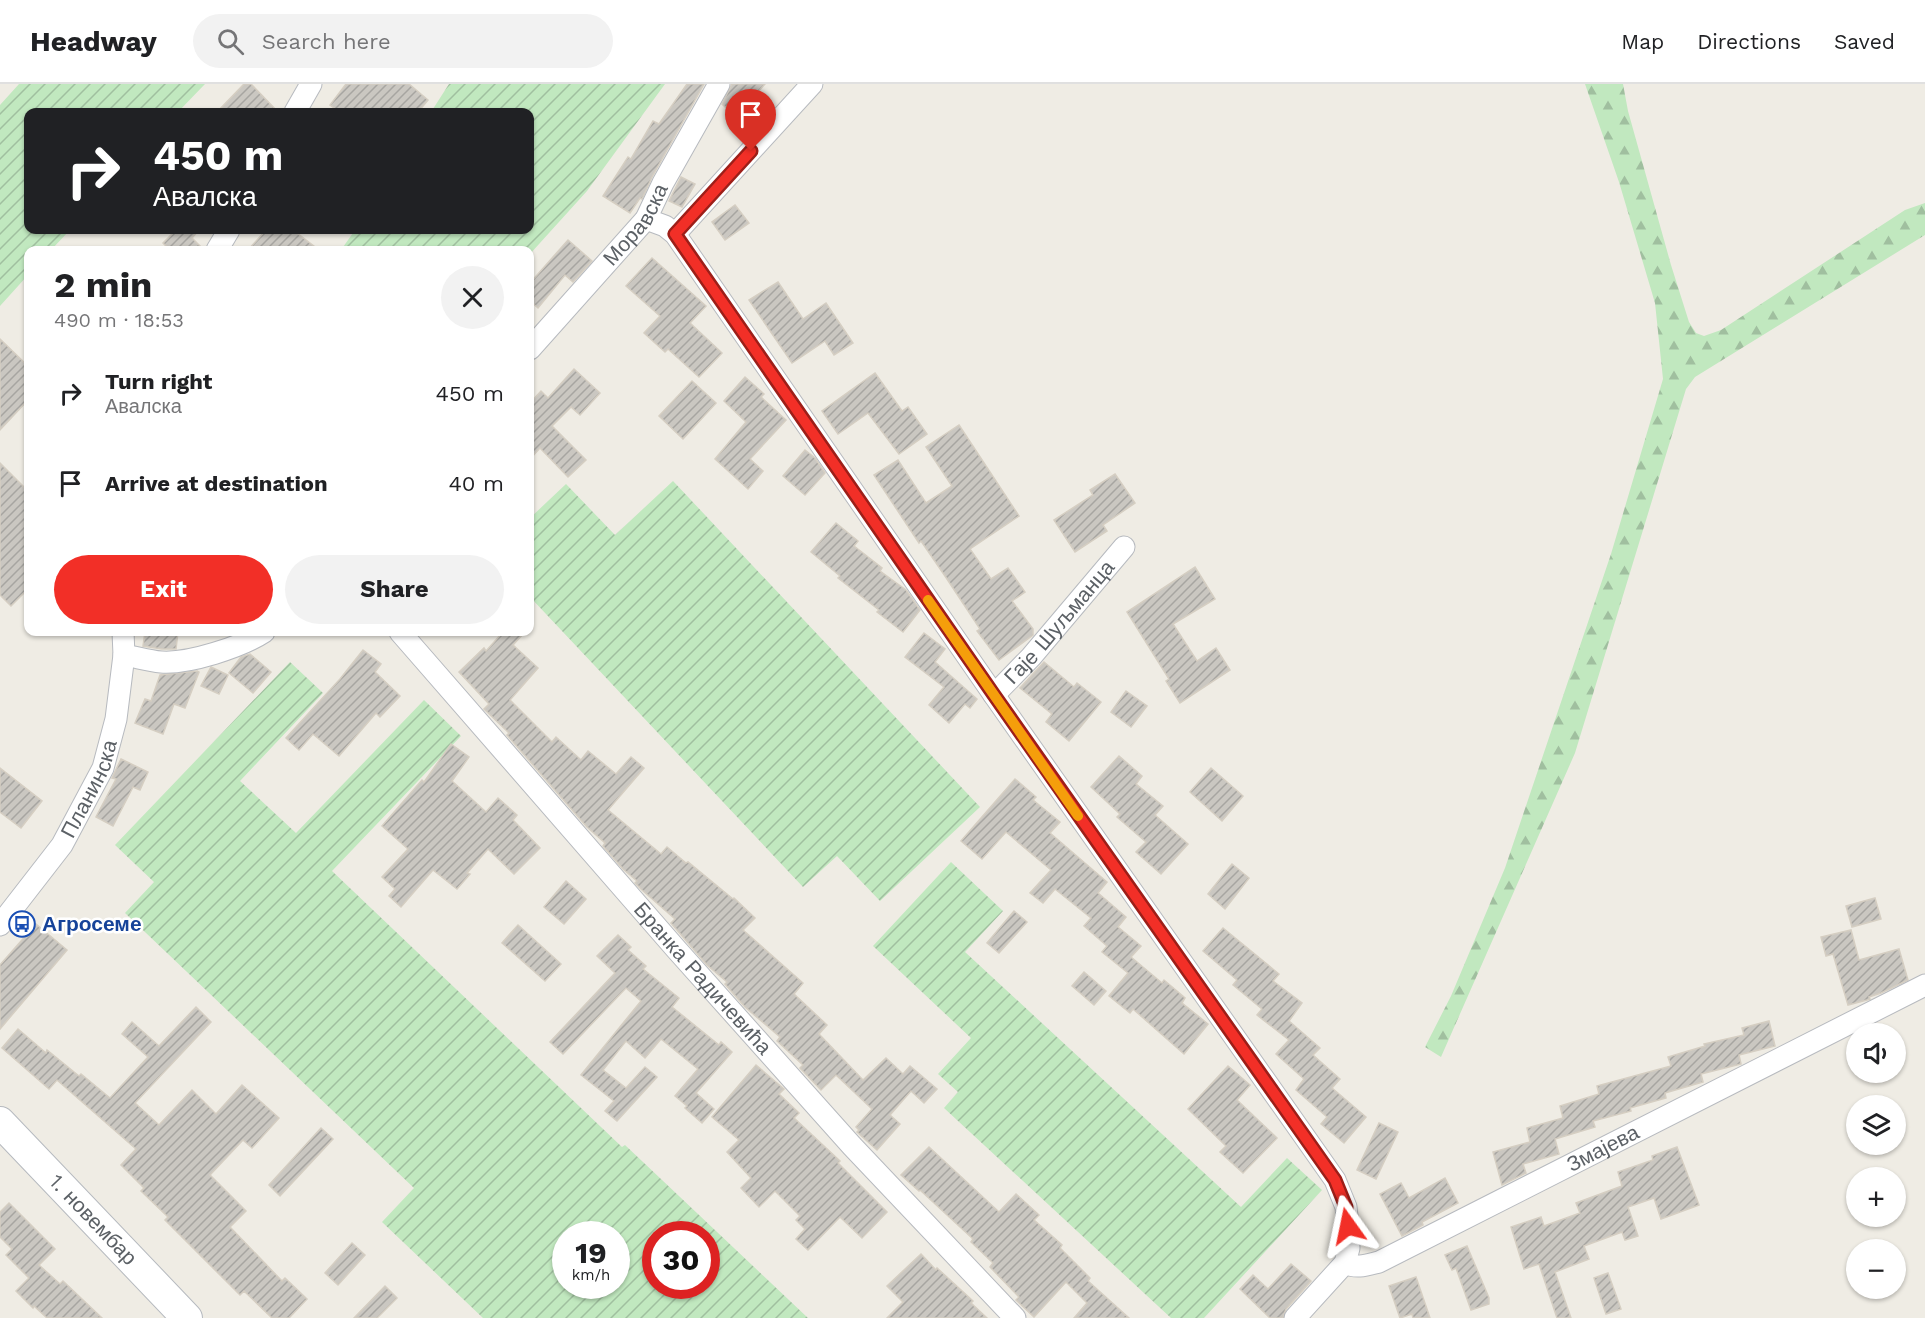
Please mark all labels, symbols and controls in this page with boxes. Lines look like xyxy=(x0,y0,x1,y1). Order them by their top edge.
search box xyxy=(193,14,613,68)
text: Headway xyxy=(30,25,157,58)
icon: search xyxy=(214,25,247,58)
text: Search here xyxy=(262,29,391,54)
text: Map xyxy=(1621,29,1664,54)
text: Directions xyxy=(1697,29,1801,54)
text: Saved xyxy=(1834,29,1895,54)
pin xyxy=(725,89,776,151)
icon: arrive xyxy=(734,98,767,131)
text: 450 m xyxy=(153,131,283,180)
icon: right xyxy=(54,132,132,210)
street label: Моравска xyxy=(598,179,673,270)
text: Авалска xyxy=(153,181,257,213)
text: 2 min xyxy=(54,264,152,306)
button: close xyxy=(441,266,504,329)
text: 490 m · 18:53 xyxy=(54,308,184,332)
text: Turn right xyxy=(105,369,212,394)
icon: right xyxy=(54,377,87,410)
text: 450 m xyxy=(436,381,504,406)
text: Авалска xyxy=(105,394,182,418)
icon: arrive xyxy=(54,467,87,500)
text: Arrive at destination xyxy=(105,471,328,496)
text: 40 m xyxy=(448,471,504,496)
button: Exit xyxy=(54,555,273,624)
button: Share xyxy=(285,555,504,624)
street label: Гаје Шуљманца xyxy=(999,555,1120,689)
street label: Планинска xyxy=(55,737,122,842)
street label: Бранка Радичевића xyxy=(629,897,777,1060)
bus stop icon: Агросеме xyxy=(7,909,37,939)
place label: Агросеме xyxy=(42,911,142,936)
map controls xyxy=(1846,1023,1906,1299)
button: sound xyxy=(1846,1023,1906,1083)
button: layers xyxy=(1846,1095,1906,1155)
street label: Змајева xyxy=(1562,1119,1643,1177)
button: + xyxy=(1846,1167,1906,1227)
street label: 1. новембар xyxy=(44,1169,143,1270)
position arrow xyxy=(1316,1194,1380,1258)
speed limit sign: 30 xyxy=(642,1221,720,1299)
text: 19 xyxy=(575,1235,607,1270)
button: − xyxy=(1846,1239,1906,1299)
text: km/h xyxy=(572,1266,610,1284)

